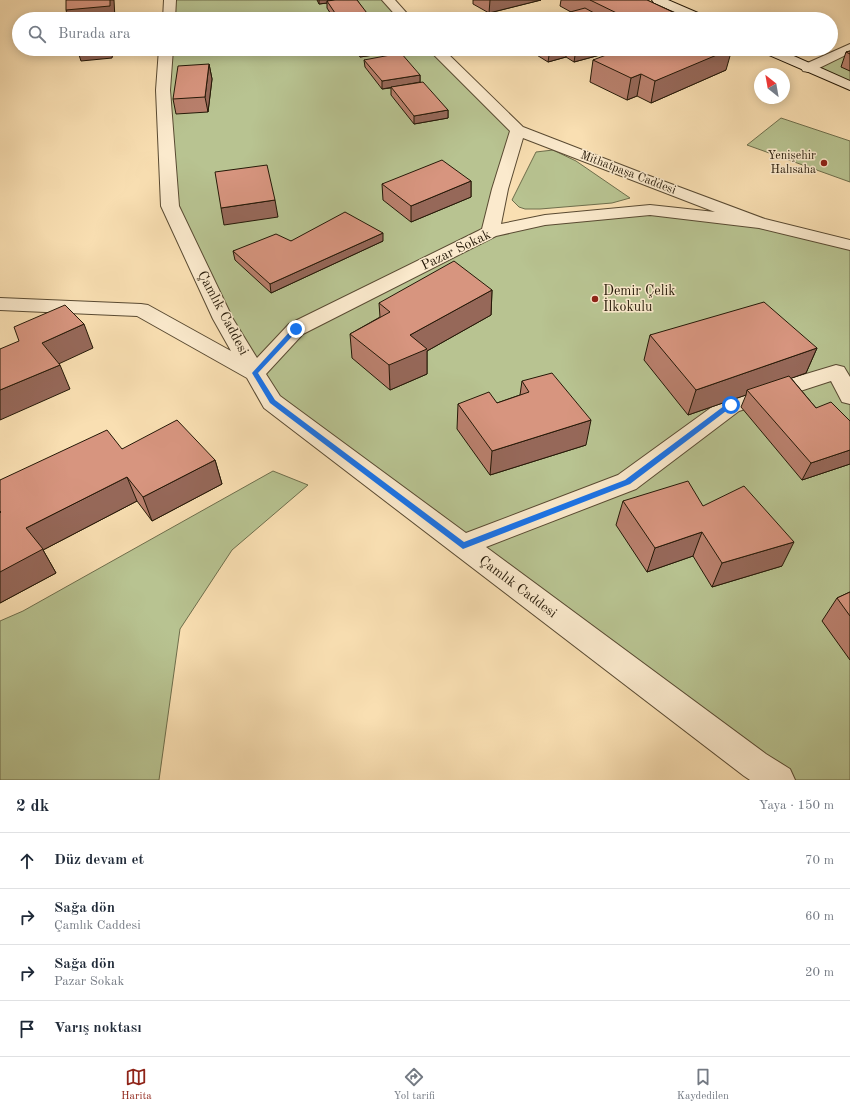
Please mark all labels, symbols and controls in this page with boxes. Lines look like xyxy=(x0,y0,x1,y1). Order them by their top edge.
search box xyxy=(12,12,838,56)
icon: search xyxy=(26,23,48,45)
text: Burada ara xyxy=(58,27,130,42)
north arrow xyxy=(754,68,790,104)
street label: Mithatpaşa Caddesi xyxy=(579,149,677,197)
place label: Yenişehir Halısaha xyxy=(767,150,816,176)
marker: Yenişehir Halısaha xyxy=(819,158,829,168)
street label: Pazar Sokak xyxy=(419,227,493,273)
street label: Çamlık Caddesi xyxy=(195,268,251,358)
place label: Demir Çelik İlkokulu xyxy=(603,284,676,314)
marker: Demir Çelik İlkokulu xyxy=(590,294,600,304)
route end xyxy=(287,320,305,338)
route start xyxy=(722,396,740,414)
street label: Çamlık Caddesi xyxy=(476,553,560,621)
text: 2 dk xyxy=(16,798,49,815)
text: Yaya · 150 m xyxy=(759,799,834,812)
icon: ahead xyxy=(16,850,38,872)
text: Düz devam et xyxy=(54,853,144,868)
text: 70 m xyxy=(805,854,834,867)
text: Sağa dön xyxy=(54,901,115,916)
icon: right xyxy=(16,906,38,928)
text: 60 m xyxy=(805,910,834,923)
text: Çamlık Caddesi xyxy=(54,919,141,932)
text: Sağa dön xyxy=(54,957,115,972)
icon: right xyxy=(16,962,38,984)
text: 20 m xyxy=(805,966,834,979)
text: Pazar Sokak xyxy=(54,975,124,988)
icon: arrive xyxy=(16,1018,38,1040)
text: Varış noktası xyxy=(54,1021,142,1036)
tab: Harita xyxy=(121,1066,152,1104)
tab: Yol tarifi xyxy=(394,1066,435,1104)
tab: Kaydedilen xyxy=(677,1066,729,1104)

